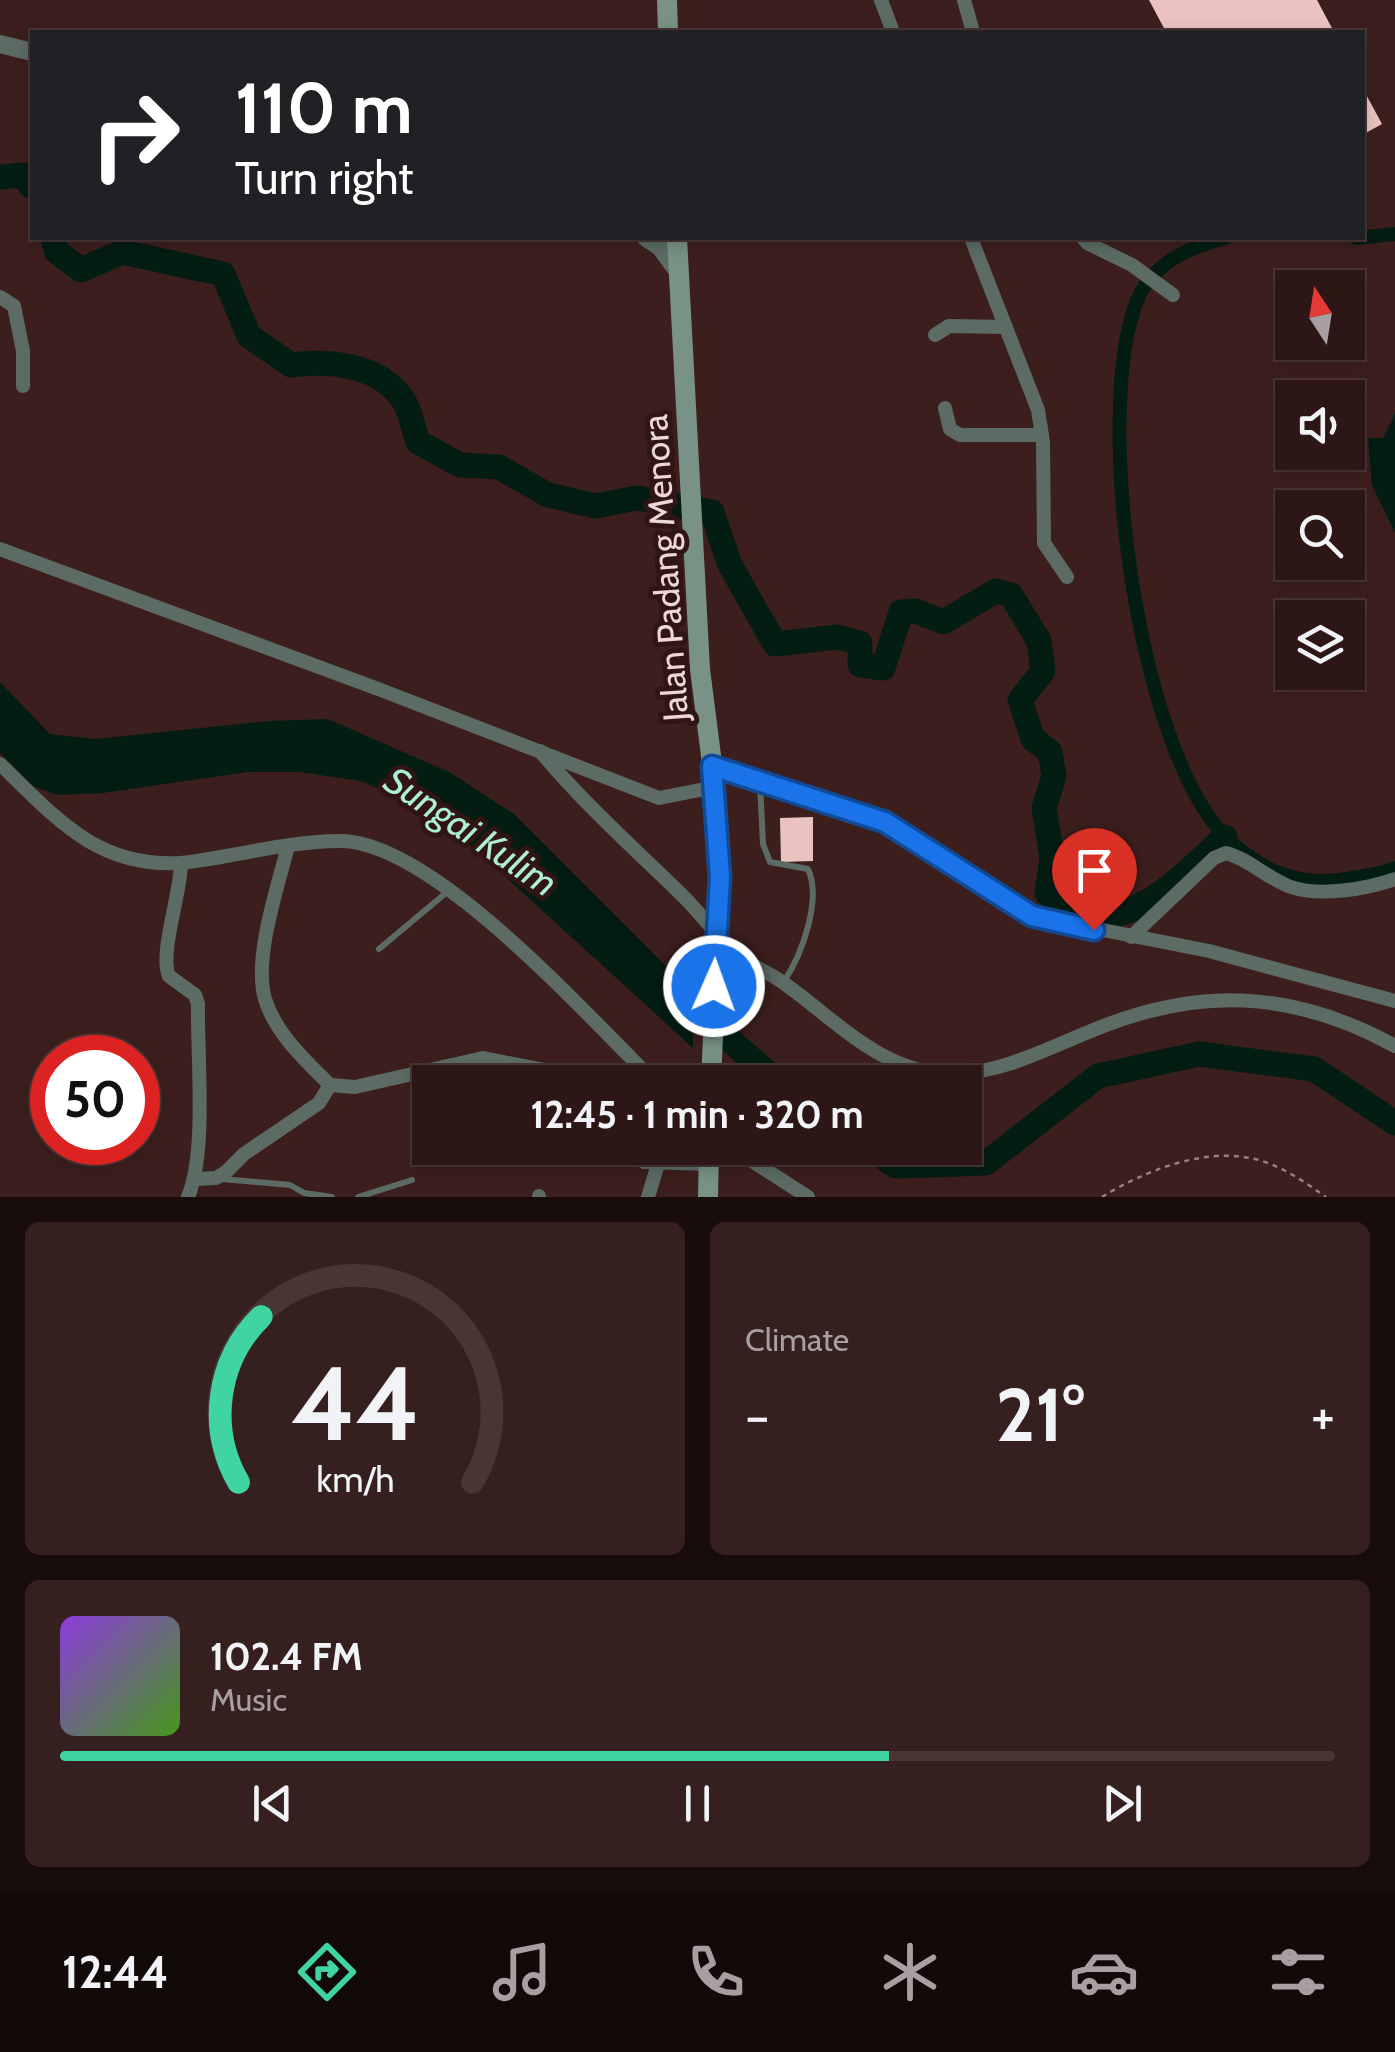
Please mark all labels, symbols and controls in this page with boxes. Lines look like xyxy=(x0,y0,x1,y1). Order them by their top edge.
text: 110 m xyxy=(235,65,413,151)
icon: right xyxy=(70,70,200,200)
text: Turn right xyxy=(235,151,414,205)
north arrow xyxy=(1275,270,1365,360)
map controls xyxy=(1275,270,1365,690)
button: sound xyxy=(1275,380,1365,470)
street label: Jalan Padang Menora xyxy=(633,413,697,724)
button: search xyxy=(1275,490,1365,580)
button: layers xyxy=(1275,600,1365,690)
water label: Sungai Kulim xyxy=(376,756,566,906)
pin xyxy=(1052,828,1137,931)
icon: arrive xyxy=(1067,843,1122,898)
position arrow xyxy=(662,934,766,1038)
speed limit sign: 50 xyxy=(30,1035,160,1165)
text: 12:45 · 1 min · 320 m xyxy=(530,1091,864,1138)
text: Climate xyxy=(745,1320,849,1359)
text: 44 xyxy=(290,1340,420,1466)
text: 21° xyxy=(995,1369,1085,1460)
text: − xyxy=(745,1382,769,1449)
text: + xyxy=(1311,1382,1335,1449)
text: km/h xyxy=(316,1458,394,1501)
text: 102.4 FM xyxy=(210,1633,363,1680)
text: Music xyxy=(210,1680,287,1719)
icon: previous xyxy=(245,1776,300,1831)
icon: pause xyxy=(670,1776,725,1831)
icon: next xyxy=(1095,1776,1150,1831)
icon: directions xyxy=(292,1937,362,2007)
icon: music xyxy=(487,1937,557,2007)
icon: phone xyxy=(681,1937,751,2007)
icon: climate xyxy=(875,1937,945,2007)
icon: car xyxy=(1069,1937,1139,2007)
icon: filters xyxy=(1263,1937,1333,2007)
text: 12:44 xyxy=(62,1945,168,1999)

